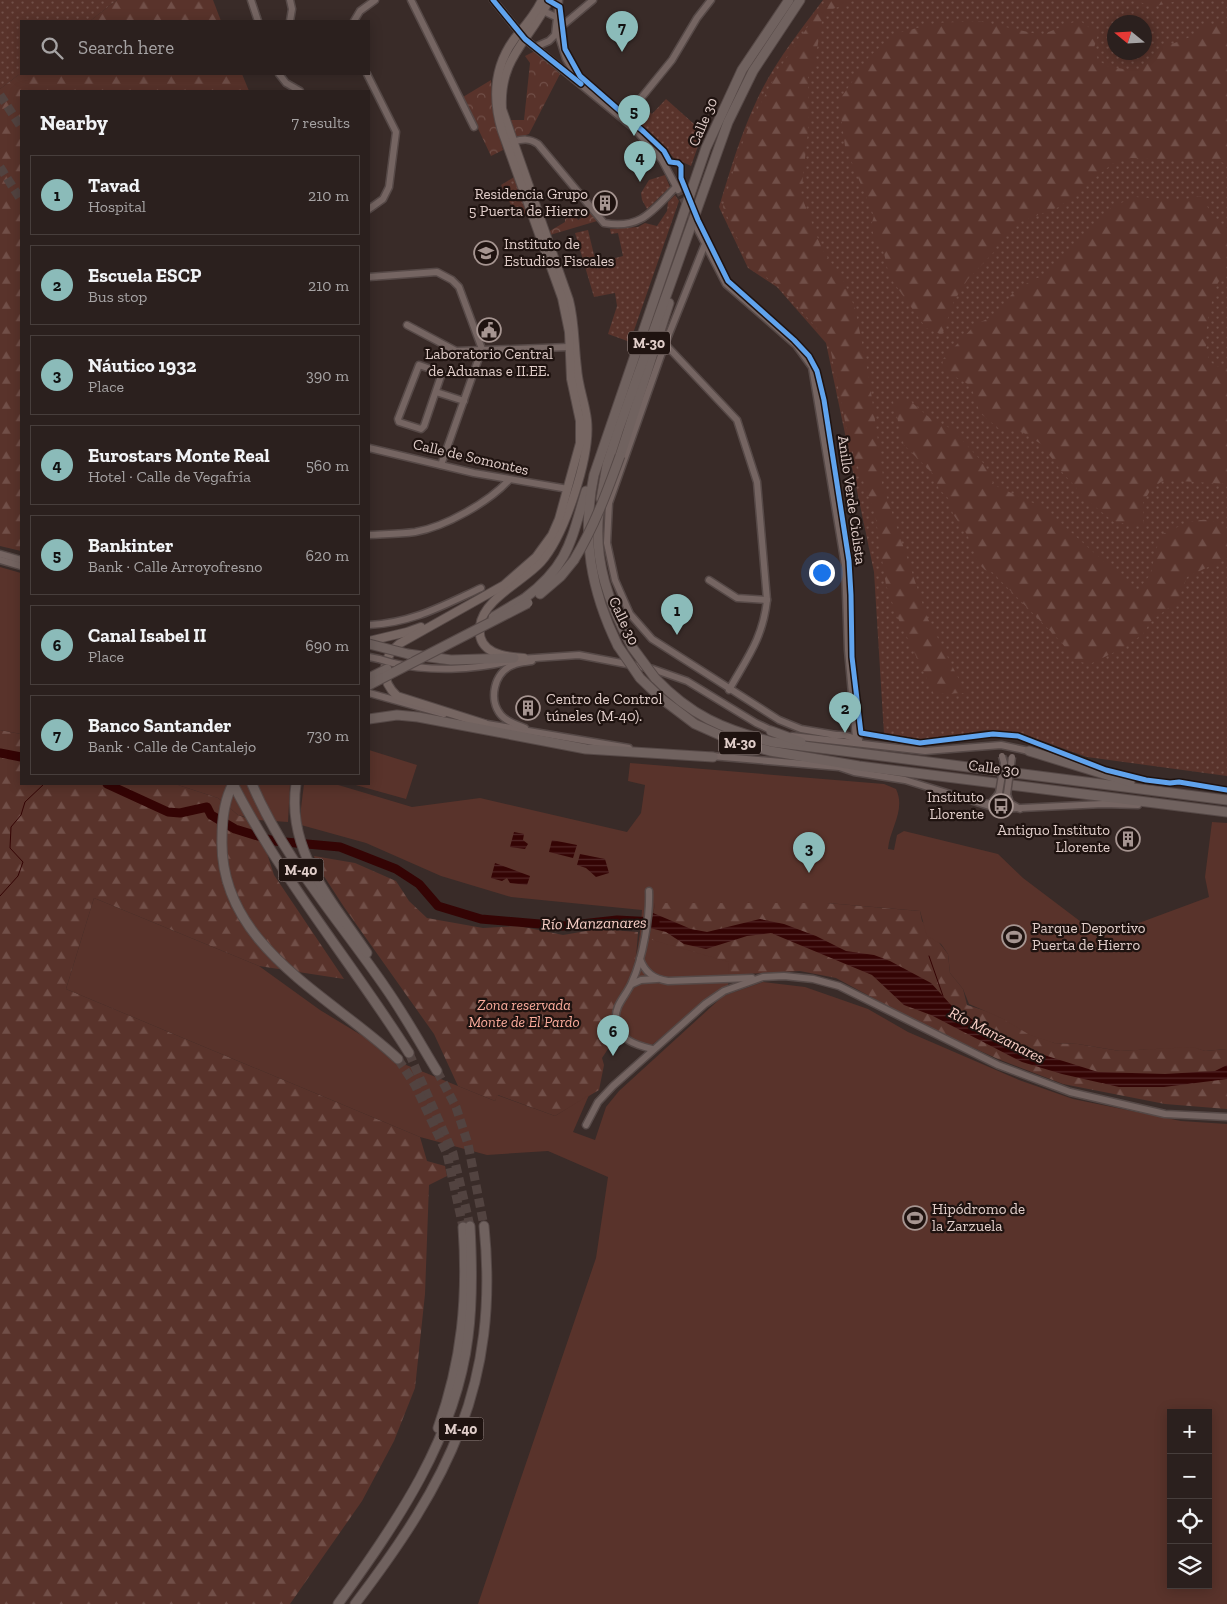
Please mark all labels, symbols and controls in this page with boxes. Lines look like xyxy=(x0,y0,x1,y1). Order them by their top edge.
pin: 7 xyxy=(606,11,638,52)
north arrow xyxy=(1107,15,1152,60)
search box xyxy=(20,20,370,75)
icon: search xyxy=(38,34,66,62)
text: Search here xyxy=(78,36,174,59)
pin: 5 xyxy=(618,95,650,136)
street label: Calle 30 xyxy=(685,95,721,149)
text: Nearby xyxy=(40,110,108,135)
text: 7 results xyxy=(291,113,350,132)
pin: 4 xyxy=(624,141,656,182)
text: Tavad xyxy=(88,174,140,197)
place label: Residencia Grupo 5 Puerta de Hierro xyxy=(469,185,588,220)
text: 1 xyxy=(54,186,60,205)
text: 210 m xyxy=(308,186,349,205)
building icon: Residencia Grupo 5 Puerta de Hierro xyxy=(592,190,618,216)
text: Hospital xyxy=(88,197,146,216)
place label: Instituto de Estudios Fiscales xyxy=(504,235,614,270)
school or university icon: Instituto de Estudios Fiscales xyxy=(473,240,499,266)
text: Escuela ESCP xyxy=(88,264,201,287)
text: 2 xyxy=(53,276,61,295)
text: 210 m xyxy=(308,276,349,295)
text: Bus stop xyxy=(88,287,147,306)
public building icon: Laboratorio Central de Aduanas e II.EE. xyxy=(476,317,502,343)
road number: M-30 xyxy=(628,332,670,354)
place label: Laboratorio Central de Aduanas e II.EE. xyxy=(425,345,553,380)
text: Náutico 1932 xyxy=(88,354,197,377)
text: 3 xyxy=(53,366,61,385)
text: 390 m xyxy=(306,366,349,385)
text: Place xyxy=(88,377,124,396)
street label: Anillo Verde Ciclista xyxy=(834,434,870,566)
street label: Calle de Somontes xyxy=(411,435,531,479)
text: Eurostars Monte Real xyxy=(88,444,270,467)
text: 4 xyxy=(52,456,62,475)
text: 560 m xyxy=(306,456,349,475)
text: Hotel · Calle de Vegafría xyxy=(88,467,251,486)
text: Bankinter xyxy=(88,534,173,557)
text: 5 xyxy=(53,546,61,565)
text: 620 m xyxy=(306,546,349,565)
text: Bank · Calle Arroyofresno xyxy=(88,557,263,576)
your location xyxy=(809,560,835,586)
street label: Calle 30 xyxy=(605,594,643,648)
pin: 1 xyxy=(661,594,693,635)
text: Canal Isabel II xyxy=(88,624,207,647)
text: 6 xyxy=(53,636,61,655)
text: 690 m xyxy=(305,636,349,655)
text: Place xyxy=(88,647,124,666)
place label: Centro de Control túneles (M-40). xyxy=(546,690,663,725)
pin: 2 xyxy=(829,692,861,733)
building icon: Centro de Control túneles (M-40). xyxy=(515,695,541,721)
text: Banco Santander xyxy=(88,714,231,737)
text: 7 xyxy=(53,726,61,745)
text: 730 m xyxy=(307,726,349,745)
road number: M-30 xyxy=(719,731,761,754)
text: Bank · Calle de Cantalejo xyxy=(88,737,256,756)
street label: Calle 30 xyxy=(967,756,1021,780)
place label: Instituto Llorente xyxy=(927,788,984,823)
bus stop icon: Instituto Llorente xyxy=(988,793,1014,819)
place label: Antiguo Instituto Llorente xyxy=(997,821,1110,856)
building icon: Antiguo Instituto Llorente xyxy=(1115,826,1141,852)
pin: 3 xyxy=(793,832,825,873)
road number: M-40 xyxy=(278,858,324,882)
water label: Río Manzanares xyxy=(541,913,647,933)
place label: Parque Deportivo Puerta de Hierro xyxy=(1032,919,1146,954)
sports icon: Parque Deportivo Puerta de Hierro xyxy=(1001,924,1027,950)
park label: Zona reservada Monte de El Pardo xyxy=(468,996,580,1031)
water label: Río Manzanares xyxy=(946,1003,1048,1067)
pin: 6 xyxy=(597,1015,629,1056)
place label: Hipódromo de la Zarzuela xyxy=(932,1200,1025,1235)
sports icon: Hipódromo de la Zarzuela xyxy=(902,1205,928,1231)
map controls xyxy=(1167,1409,1212,1589)
button: + xyxy=(1167,1409,1212,1454)
road number: M-40 xyxy=(438,1418,484,1440)
button: − xyxy=(1167,1454,1212,1499)
button: locate xyxy=(1167,1499,1212,1544)
button: layers xyxy=(1167,1544,1212,1589)

